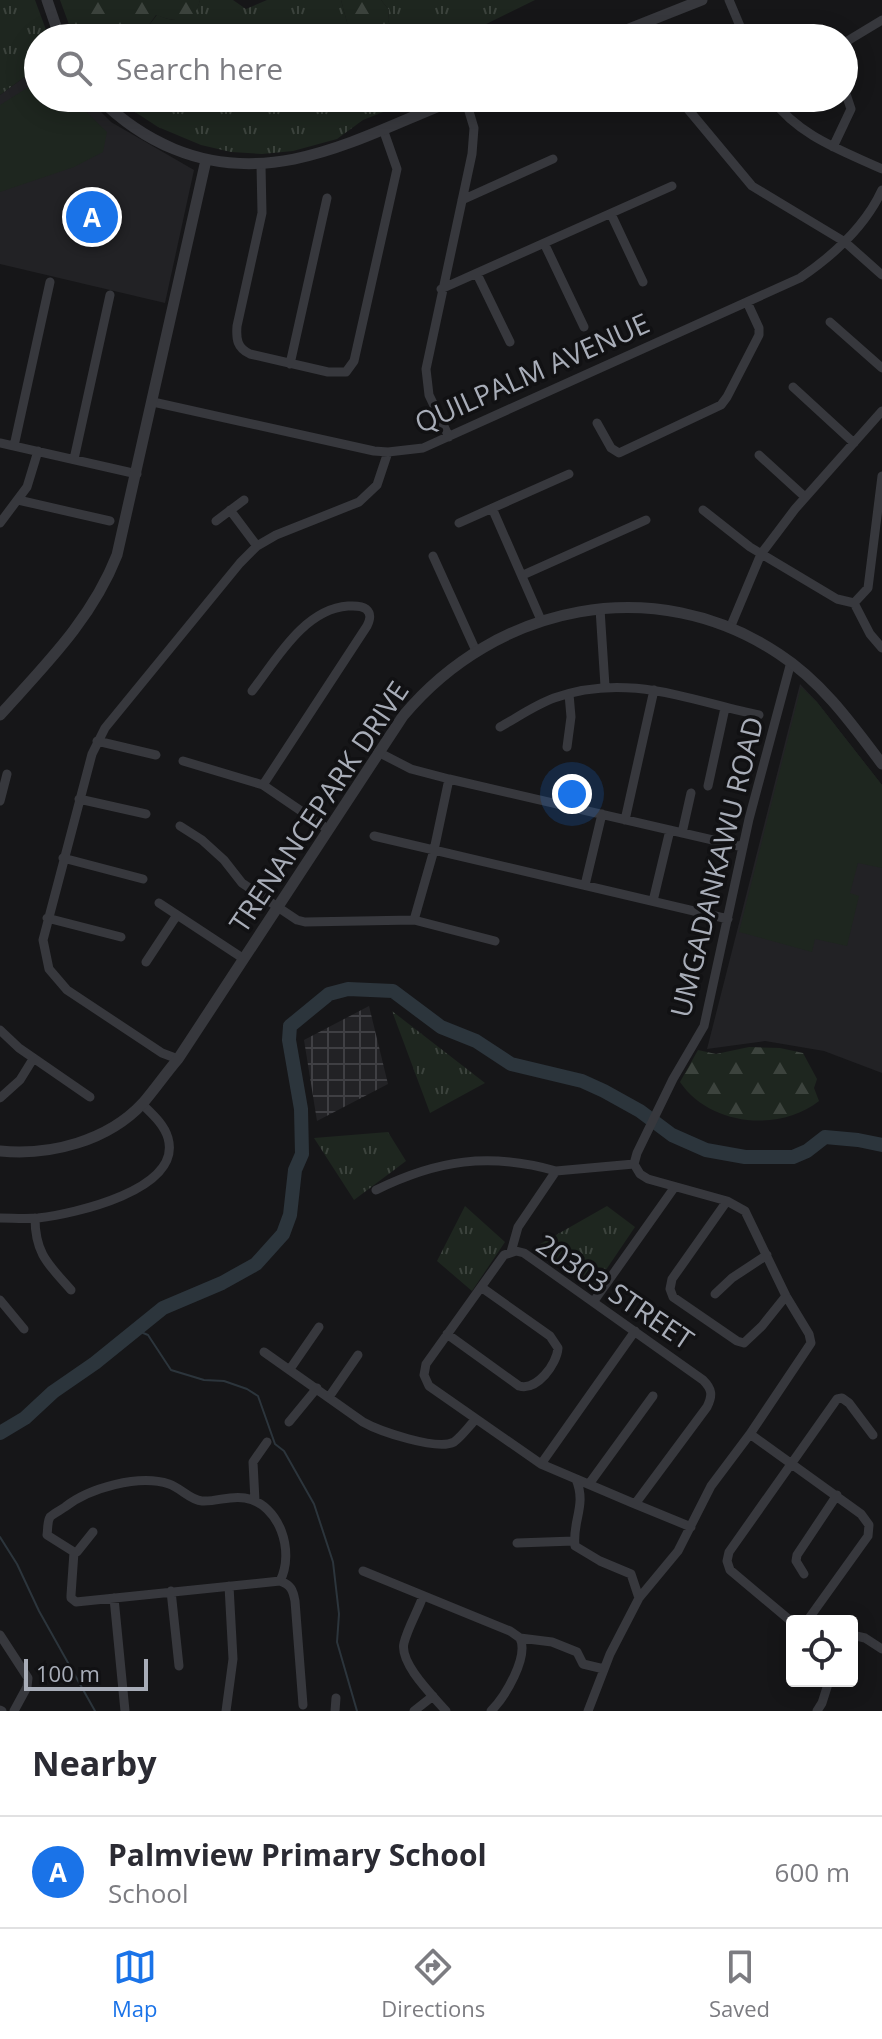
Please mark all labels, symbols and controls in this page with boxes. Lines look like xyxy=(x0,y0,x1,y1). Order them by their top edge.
search box xyxy=(24,24,858,112)
icon: search xyxy=(52,46,96,90)
text: Search here xyxy=(116,48,283,89)
pin: A xyxy=(66,187,118,247)
street label: QUILPALM AVENUE xyxy=(408,303,655,441)
street label: TRENANCEPARK DRIVE xyxy=(220,673,416,939)
street label: UMGADANKAWU ROAD xyxy=(660,713,772,1021)
your location xyxy=(552,774,592,814)
street label: 20303 STREET xyxy=(530,1225,702,1358)
map controls xyxy=(786,1615,858,1687)
button: locate xyxy=(786,1615,858,1687)
scale bar xyxy=(24,1655,148,1691)
text: 100 m xyxy=(36,1658,100,1688)
text: Nearby xyxy=(32,1740,157,1786)
text: Palmview Primary School xyxy=(108,1834,487,1875)
text: A xyxy=(49,1854,67,1890)
text: 600 m xyxy=(775,1854,850,1890)
text: School xyxy=(108,1875,189,1911)
tab: Map xyxy=(112,1945,157,2023)
tab: Directions xyxy=(381,1945,485,2023)
tab: Saved xyxy=(709,1945,770,2023)

